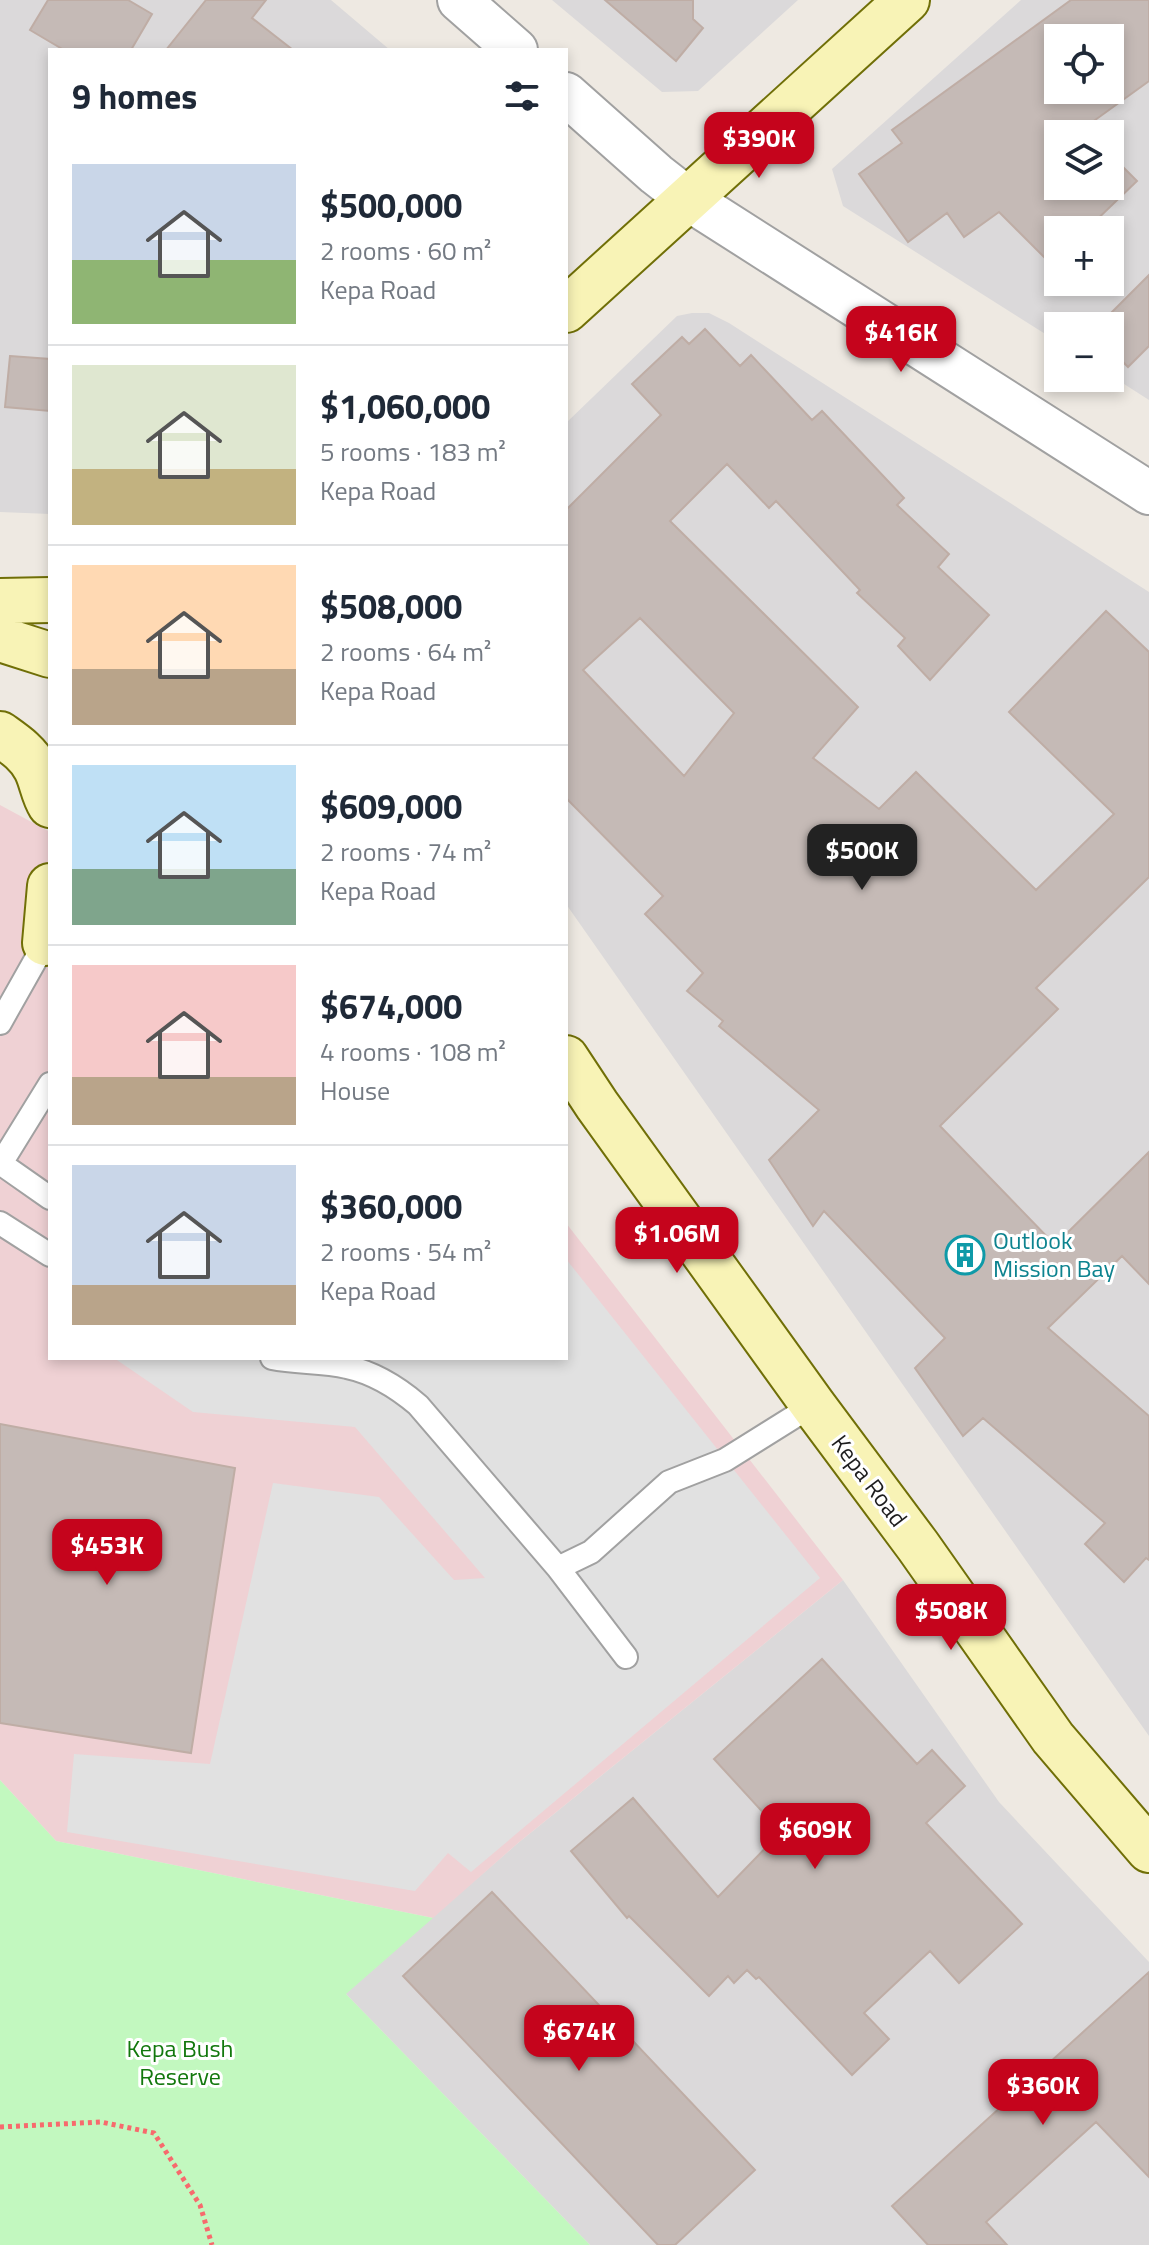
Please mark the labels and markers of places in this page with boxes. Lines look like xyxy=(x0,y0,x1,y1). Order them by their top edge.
pin: $390K xyxy=(703,112,815,180)
pin: $416K xyxy=(845,306,957,374)
pin: $500K xyxy=(806,824,918,892)
pin: $1.06M xyxy=(612,1207,742,1275)
place label: Outlook Mission Bay xyxy=(993,1222,1116,1286)
building icon: Outlook Mission Bay xyxy=(944,1234,986,1276)
pin: $453K xyxy=(51,1519,163,1587)
pin: $508K xyxy=(895,1584,1007,1652)
pin: $609K xyxy=(759,1803,871,1871)
pin: $674K xyxy=(523,2005,635,2073)
pin: $360K xyxy=(987,2059,1099,2127)

